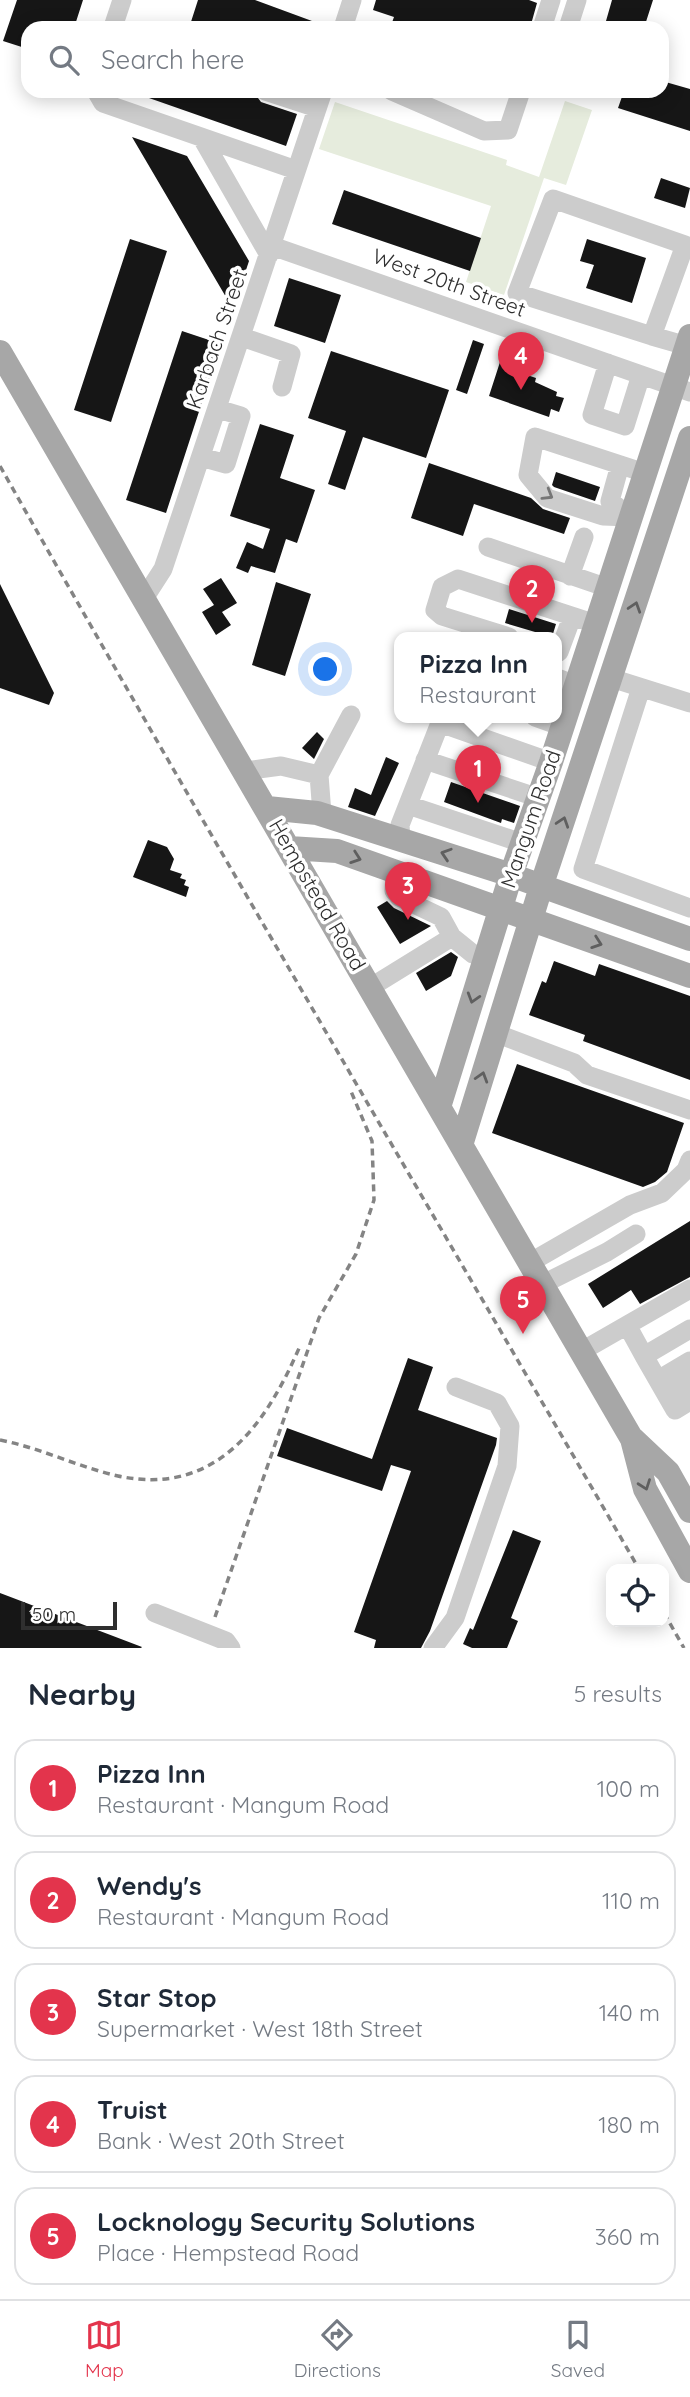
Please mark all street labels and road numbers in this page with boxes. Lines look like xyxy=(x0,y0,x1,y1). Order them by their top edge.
street label: West 20th Street xyxy=(369,242,529,322)
street label: Karbach Street xyxy=(180,265,252,412)
street label: Mangum Road xyxy=(494,746,566,891)
street label: Hempstead Road xyxy=(264,814,372,975)

